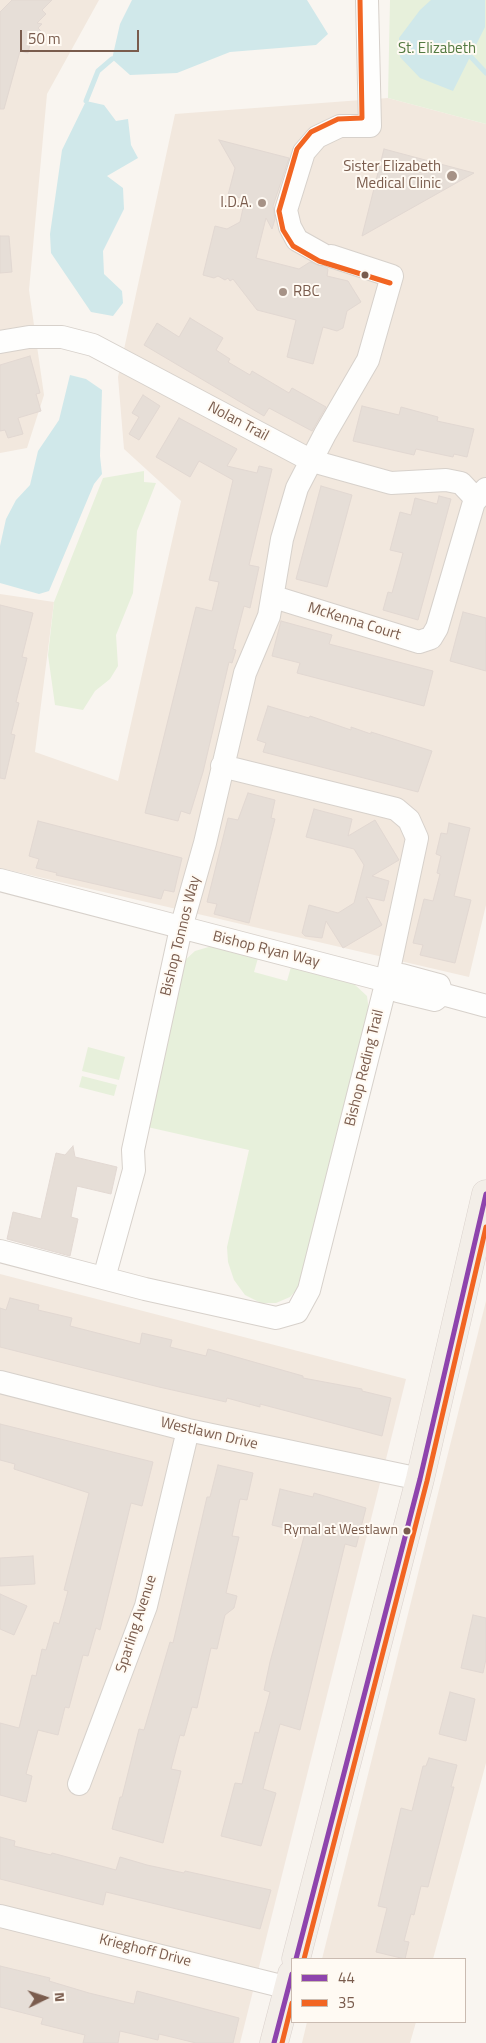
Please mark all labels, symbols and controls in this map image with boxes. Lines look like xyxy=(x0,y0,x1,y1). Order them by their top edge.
scale bar xyxy=(22,20,141,52)
text: 50 m xyxy=(28,27,61,50)
park label: St. Elizabeth xyxy=(398,40,476,58)
place label: Sister Elizabeth Medical Clinic xyxy=(343,158,441,193)
marker: Sister Elizabeth Medical Clinic xyxy=(445,169,459,183)
place label: I.D.A. xyxy=(220,194,252,212)
marker: I.D.A. xyxy=(256,197,268,209)
unlabelled marker xyxy=(360,270,370,280)
place label: RBC xyxy=(293,283,320,301)
marker: RBC xyxy=(277,286,289,298)
street label: Nolan Trail xyxy=(204,398,272,446)
street label: McKenna Court xyxy=(305,599,403,645)
street label: Bishop Tonnos Way xyxy=(157,874,205,998)
street label: Bishop Ryan Way xyxy=(211,928,321,972)
street label: Bishop Reding Trail xyxy=(342,1008,388,1128)
street label: Westlawn Drive xyxy=(159,1414,259,1454)
place label: Rymal at Westlawn xyxy=(284,1523,398,1539)
marker: Rymal at Westlawn xyxy=(402,1526,412,1536)
street label: Sparling Avenue xyxy=(113,1573,161,1675)
street label: Krieghoff Drive xyxy=(97,1931,193,1971)
legend xyxy=(291,1958,466,2023)
text: 44 xyxy=(338,1966,355,1989)
north arrow xyxy=(20,1973,70,2023)
text: N xyxy=(50,1991,71,2002)
text: 35 xyxy=(338,1991,355,2014)

